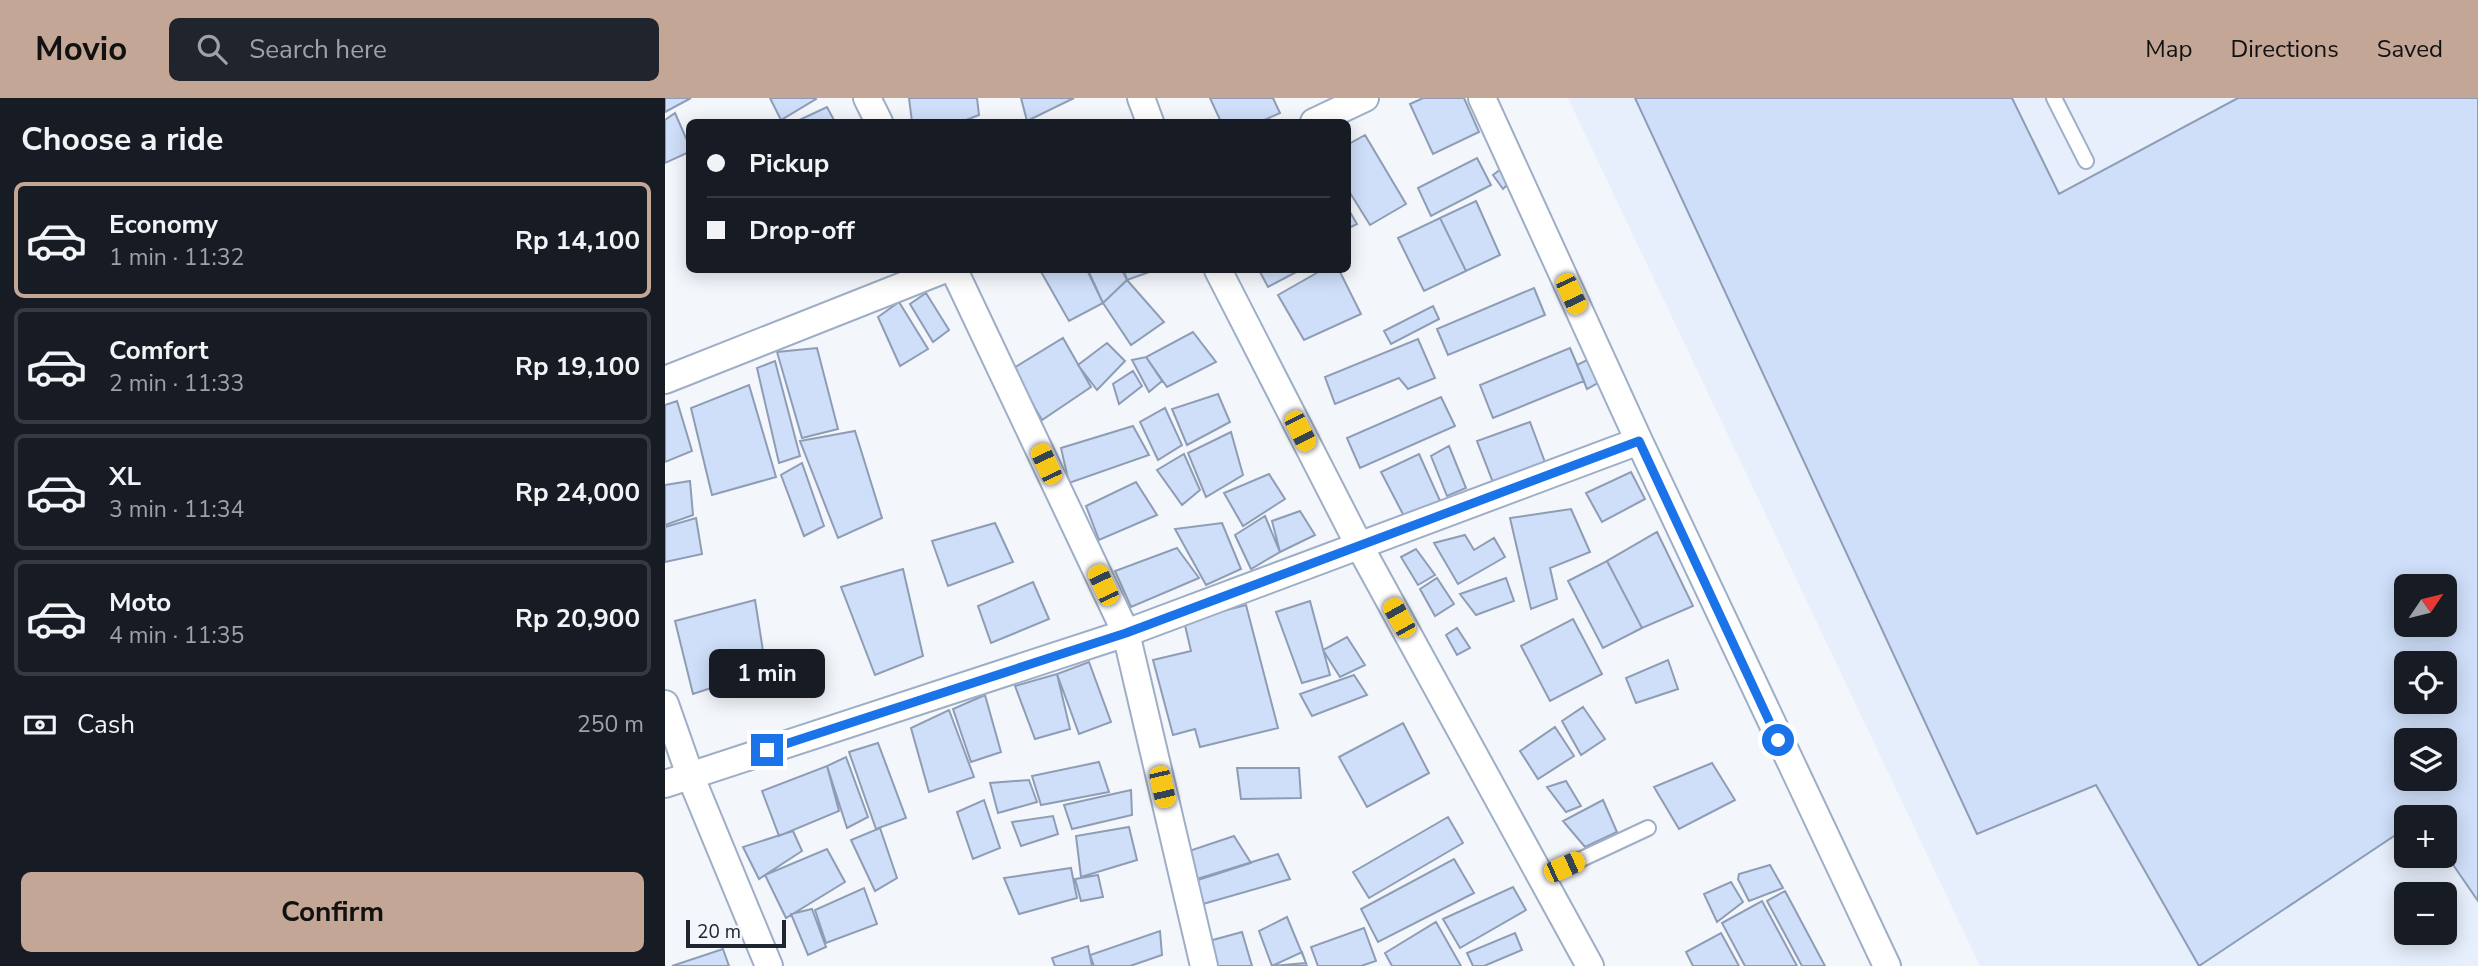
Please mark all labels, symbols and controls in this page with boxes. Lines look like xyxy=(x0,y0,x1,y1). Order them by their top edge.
search box xyxy=(169,18,659,81)
text: Movio xyxy=(35,27,127,72)
icon: search xyxy=(193,30,231,68)
text: Search here xyxy=(249,32,387,67)
text: Map xyxy=(2145,33,2192,65)
text: Directions xyxy=(2230,33,2339,65)
text: Saved xyxy=(2377,33,2443,65)
text: Choose a ride xyxy=(21,118,223,161)
text: Pickup xyxy=(749,146,829,181)
text: Economy xyxy=(109,207,218,242)
icon: car xyxy=(25,209,88,272)
text: Drop-off xyxy=(749,213,855,248)
text: Rp 14,100 xyxy=(515,223,640,258)
text: 1 min · 11:32 xyxy=(109,242,244,273)
car xyxy=(1553,271,1590,317)
text: Comfort xyxy=(109,333,209,368)
icon: car xyxy=(25,335,88,398)
text: Rp 19,100 xyxy=(515,349,640,384)
text: 2 min · 11:33 xyxy=(109,368,244,399)
car xyxy=(1282,408,1319,454)
car xyxy=(1028,441,1065,487)
text: XL xyxy=(109,459,141,494)
icon: car xyxy=(25,461,88,524)
text: Rp 24,000 xyxy=(515,475,640,510)
text: 3 min · 11:34 xyxy=(109,494,244,525)
car xyxy=(1085,562,1122,608)
north arrow xyxy=(2394,574,2457,637)
map controls xyxy=(2394,574,2457,945)
text: Moto xyxy=(109,585,171,620)
icon: car xyxy=(25,587,88,650)
car xyxy=(1380,595,1419,641)
text: Rp 20,900 xyxy=(515,601,640,636)
text: 4 min · 11:35 xyxy=(109,620,244,651)
callout: 1 min xyxy=(709,648,825,698)
button: locate xyxy=(2394,651,2457,714)
text: 1 min xyxy=(737,658,797,689)
icon: cash xyxy=(21,706,59,744)
text: Cash xyxy=(77,707,135,742)
text: 250 m xyxy=(577,709,644,740)
route start xyxy=(1762,724,1794,756)
button: layers xyxy=(2394,728,2457,791)
route end xyxy=(751,734,783,766)
car xyxy=(1148,764,1177,810)
button: + xyxy=(2394,805,2457,868)
car xyxy=(1541,849,1588,885)
button: Confirm xyxy=(21,872,644,952)
button: − xyxy=(2394,882,2457,945)
scale bar xyxy=(686,917,786,949)
text: 20 m xyxy=(697,919,741,945)

